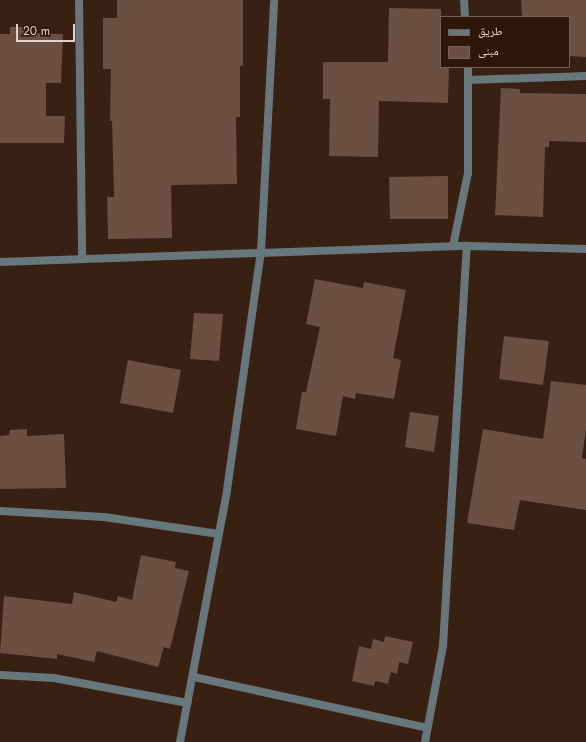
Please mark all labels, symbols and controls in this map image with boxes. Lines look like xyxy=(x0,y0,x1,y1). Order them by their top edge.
scale bar xyxy=(18,16,77,42)
legend xyxy=(440,16,570,68)
text: 20 m xyxy=(23,22,50,40)
text: طريق xyxy=(478,22,503,40)
text: مبنى xyxy=(478,42,499,60)

